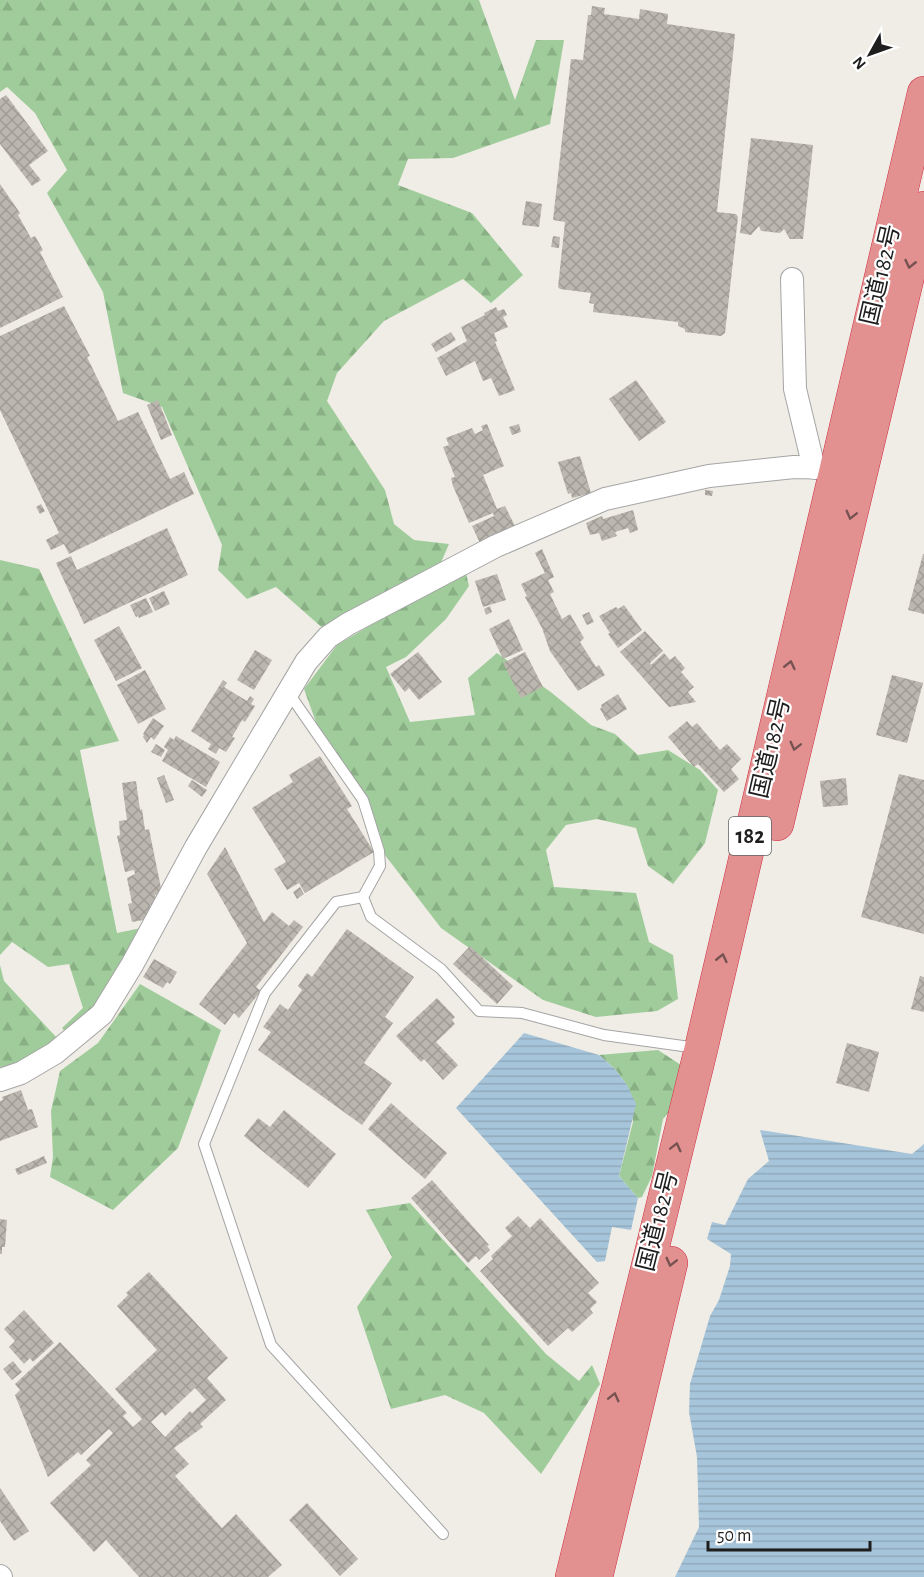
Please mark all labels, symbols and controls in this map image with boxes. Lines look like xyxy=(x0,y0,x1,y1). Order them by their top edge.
north arrow xyxy=(840,24,900,84)
text: N xyxy=(850,54,869,72)
street label: 国道182号 xyxy=(856,222,904,328)
one-way arrow xyxy=(905,259,918,269)
one-way arrow xyxy=(845,510,858,520)
one-way arrow xyxy=(783,661,796,671)
street label: 国道182号 xyxy=(746,695,794,801)
one-way arrow xyxy=(790,741,803,751)
road number: 182 xyxy=(729,817,771,855)
one-way arrow xyxy=(715,953,728,963)
one-way arrow xyxy=(669,1142,682,1152)
street label: 国道182号 xyxy=(632,1168,682,1274)
one-way arrow xyxy=(666,1257,679,1267)
one-way arrow xyxy=(607,1393,620,1403)
scale bar xyxy=(708,1514,870,1552)
text: 50 m xyxy=(717,1527,751,1545)

